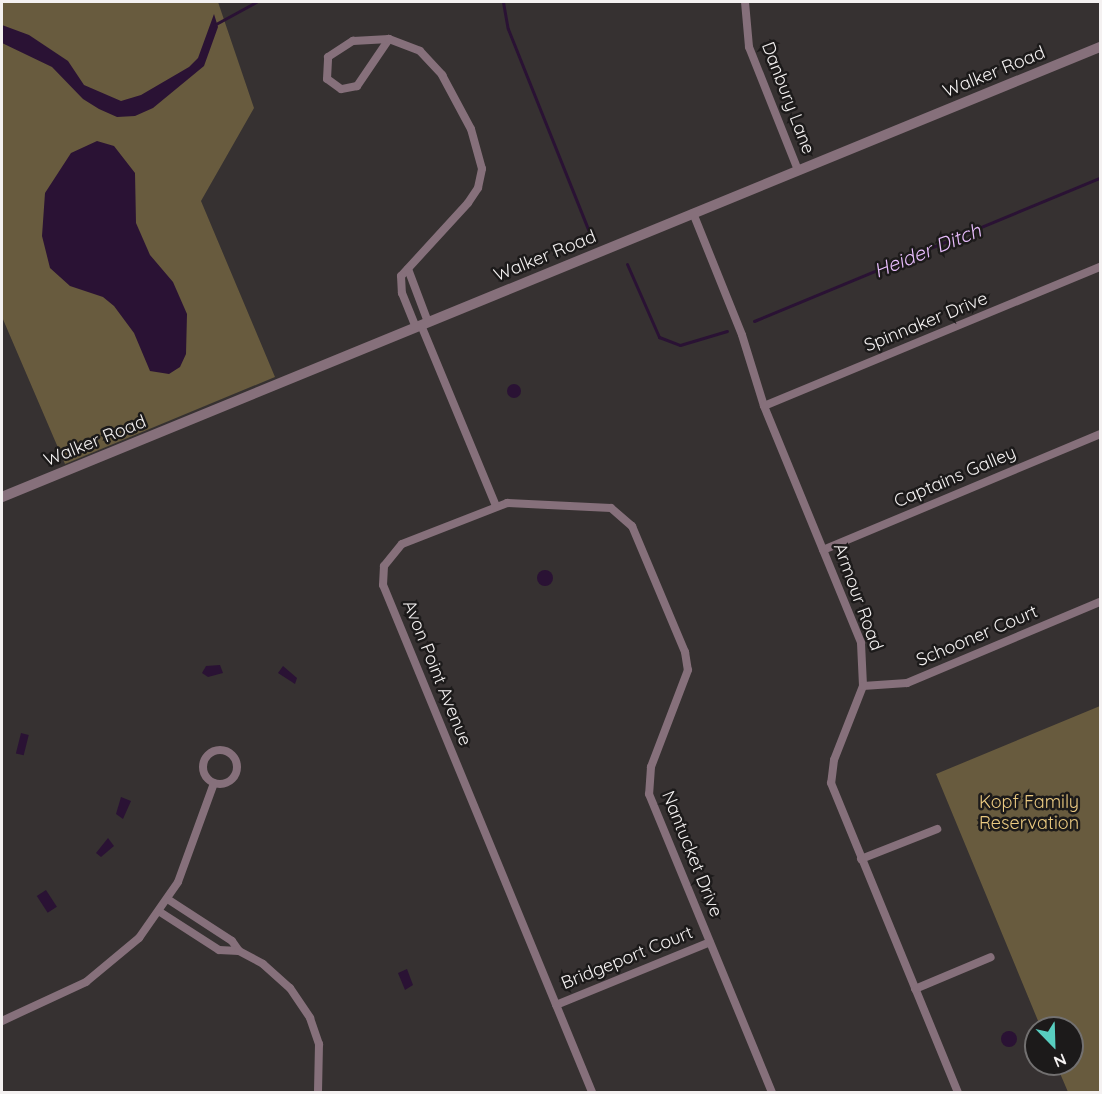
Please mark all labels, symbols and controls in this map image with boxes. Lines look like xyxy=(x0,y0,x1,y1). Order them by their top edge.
street label: Danbury Lane xyxy=(757,39,819,157)
street label: Walker Road xyxy=(940,42,1048,102)
water label: Heider Ditch xyxy=(870,218,984,282)
street label: Walker Road xyxy=(491,226,599,286)
street label: Spinnaker Drive xyxy=(861,287,991,357)
street label: Walker Road xyxy=(41,411,149,471)
street label: Captains Galley xyxy=(891,442,1019,512)
street label: Armour Road xyxy=(829,540,887,654)
street label: Avon Point Avenue xyxy=(398,597,476,749)
street label: Schooner Court xyxy=(913,601,1041,671)
street label: Nantucket Drive xyxy=(657,788,727,920)
park label: Kopf Family Reservation xyxy=(979,792,1079,834)
street label: Bridgeport Court xyxy=(558,922,696,994)
north arrow xyxy=(1024,1016,1084,1076)
text: N xyxy=(1051,1049,1070,1072)

